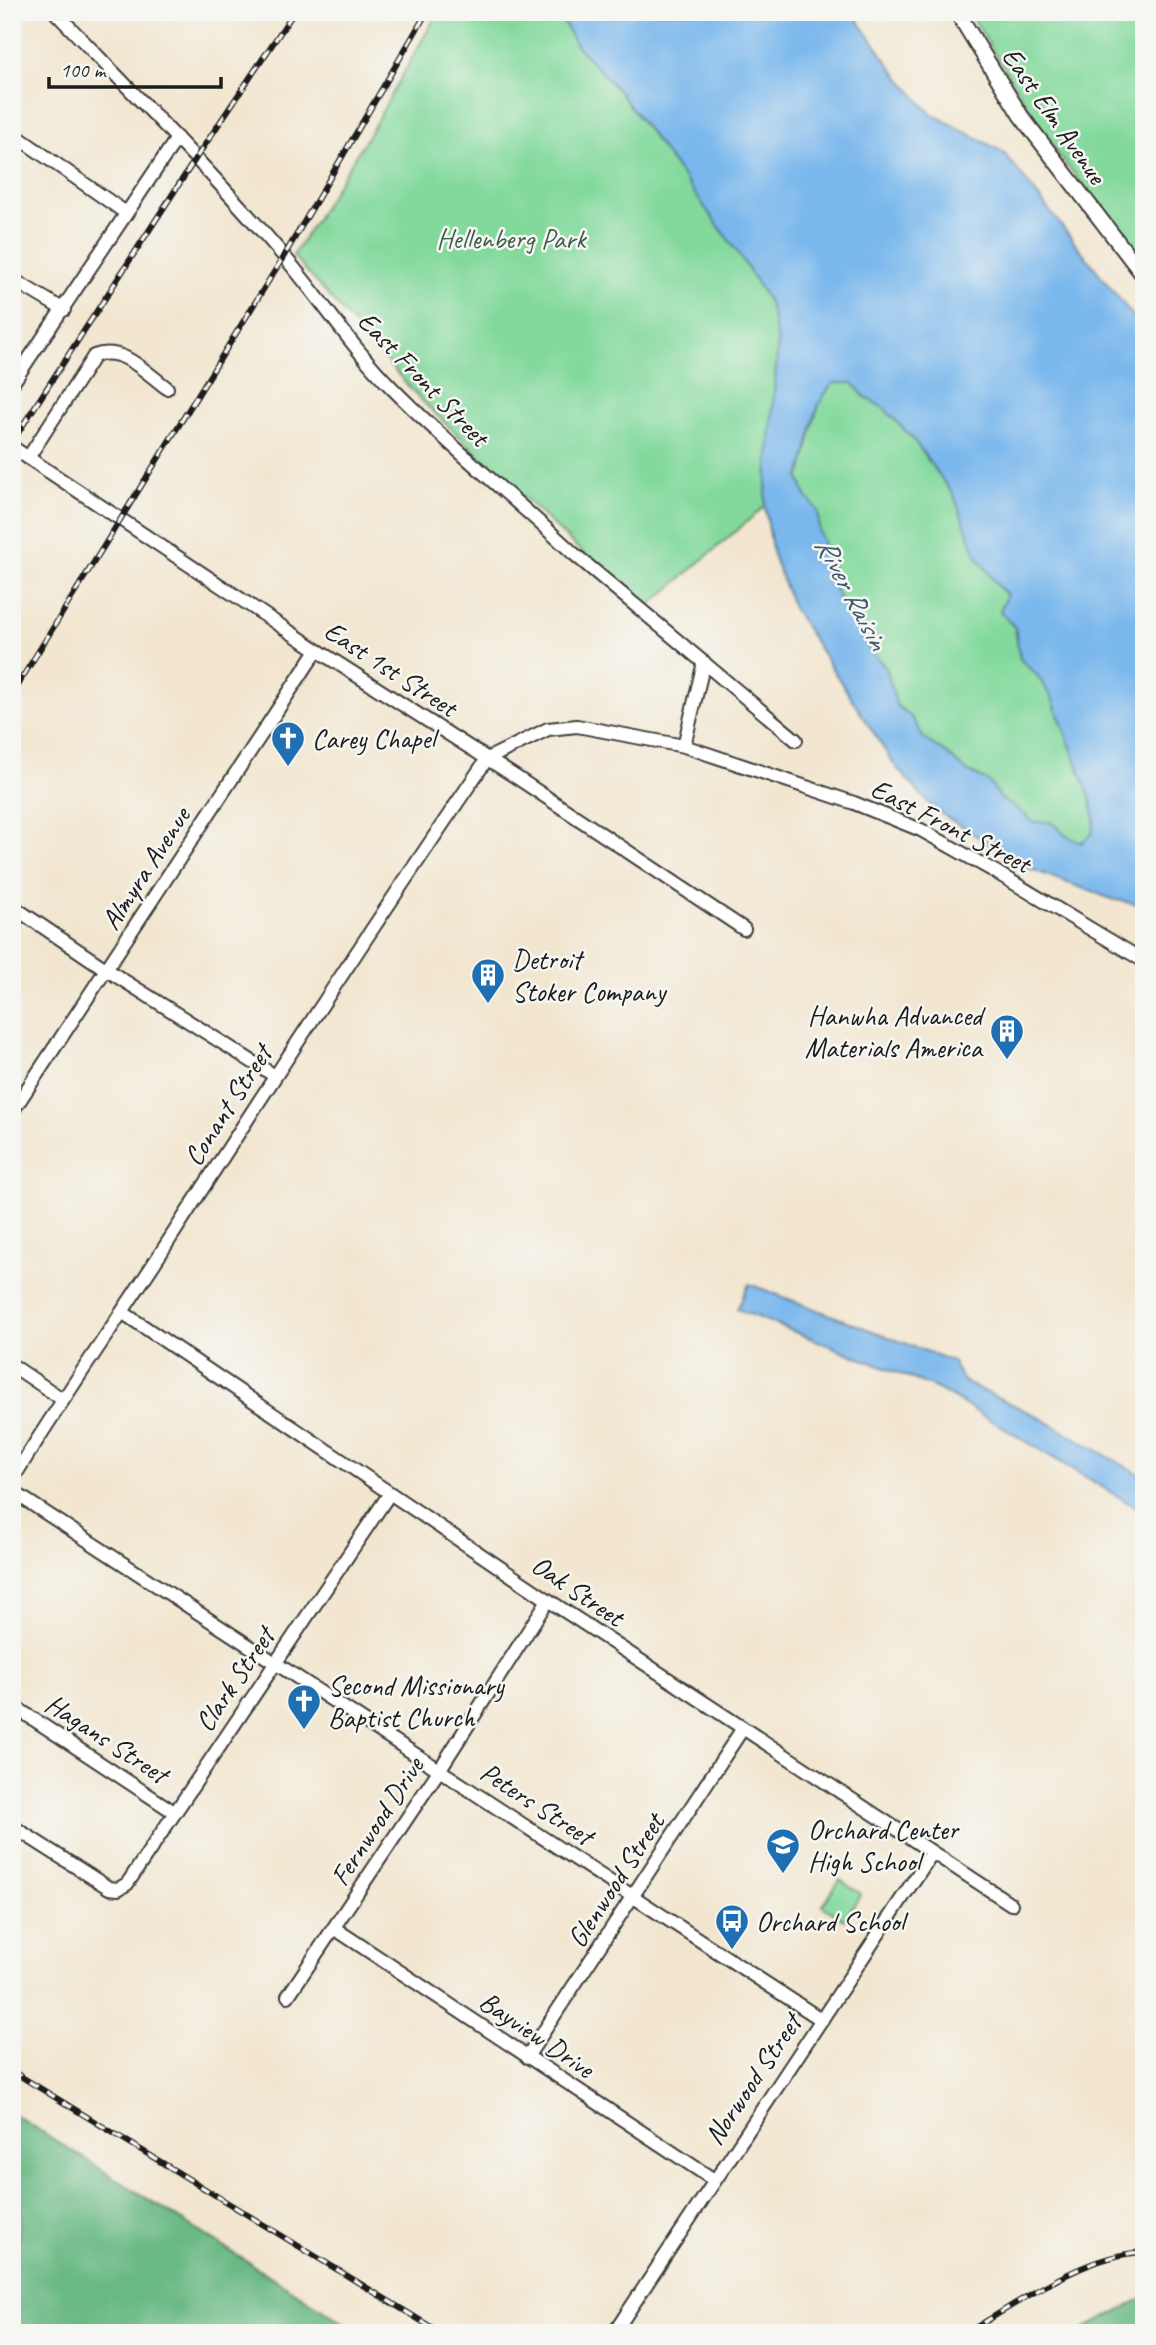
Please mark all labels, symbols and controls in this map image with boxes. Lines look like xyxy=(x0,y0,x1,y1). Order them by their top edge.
street label: East Elm Avenue xyxy=(995,40,1116,192)
scale bar xyxy=(49,46,220,90)
text: 100 m xyxy=(60,57,107,83)
park label: Hellenberg Park xyxy=(437,221,587,256)
street label: East Front Street xyxy=(350,303,499,455)
water label: River Raisin xyxy=(807,530,899,658)
street label: East 1st Street xyxy=(318,613,466,726)
church icon: Carey Chapel xyxy=(269,719,307,768)
place label: Carey Chapel xyxy=(312,721,440,756)
street label: East Front Street xyxy=(865,770,1039,882)
street label: Almyra Avenue xyxy=(93,799,199,936)
place label: Detroit Stoker Company xyxy=(512,942,668,1009)
building icon: Detroit Stoker Company xyxy=(469,956,507,1005)
place label: Hanwha Advanced Materials America xyxy=(805,998,986,1065)
building icon: Hanwha Advanced Materials America xyxy=(988,1012,1026,1061)
street label: Conant Street xyxy=(176,1035,281,1172)
street label: Oak Street xyxy=(525,1547,633,1635)
street label: Clark Street xyxy=(187,1618,284,1738)
place label: Second Missionary Baptist Church xyxy=(328,1668,506,1735)
church icon: Second Missionary Baptist Church xyxy=(285,1682,323,1731)
street label: Hagans Street xyxy=(39,1686,178,1793)
street label: Fernwood Drive xyxy=(322,1749,432,1892)
street label: Peters Street xyxy=(474,1754,603,1855)
street label: Glenwood Street xyxy=(559,1804,673,1954)
place label: Orchard Center High School xyxy=(808,1812,960,1879)
school or university icon: Orchard Center High School xyxy=(764,1826,802,1875)
bus stop icon: Orchard School xyxy=(713,1902,751,1951)
place label: Orchard School xyxy=(756,1904,909,1939)
street label: Bayview Drive xyxy=(473,1983,602,2087)
street label: Norwood Street xyxy=(696,2004,811,2151)

